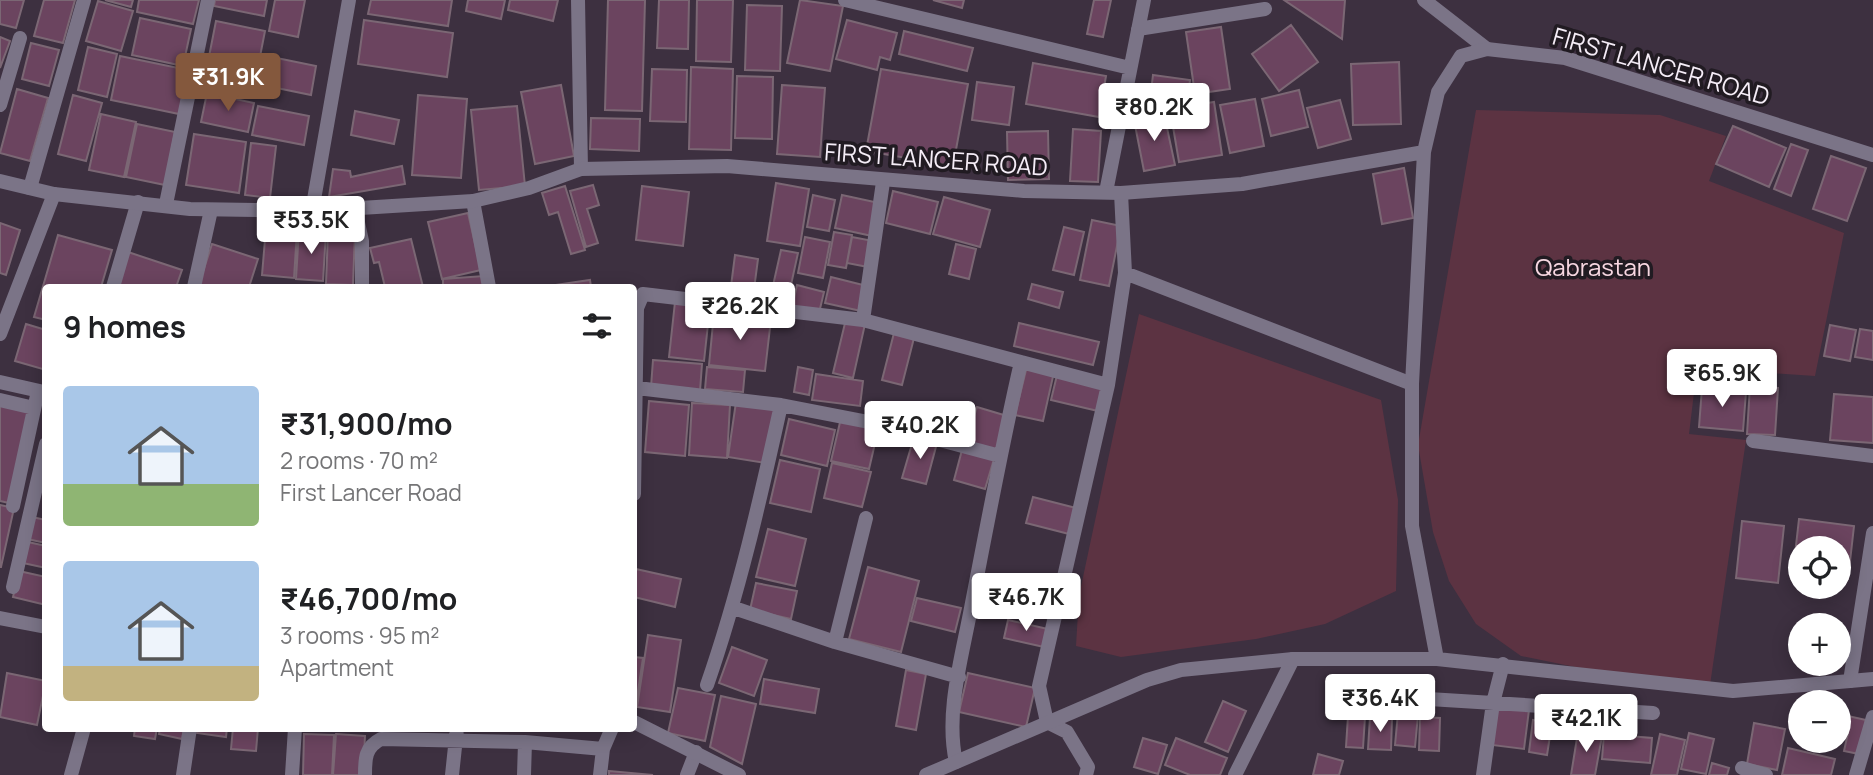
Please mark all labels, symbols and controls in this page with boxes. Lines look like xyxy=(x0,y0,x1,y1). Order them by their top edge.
street label: FIRST LANCER ROAD xyxy=(1549,19,1774,112)
pin: ₹31.9K xyxy=(171,54,285,113)
text: ₹31.9K xyxy=(192,60,264,92)
pin: ₹80.2K xyxy=(1097,83,1211,143)
text: ₹80.2K xyxy=(1115,90,1194,122)
street label: FIRST LANCER ROAD xyxy=(823,134,1049,183)
pin: ₹53.5K xyxy=(254,196,368,256)
text: ₹53.5K xyxy=(273,203,349,235)
park label: Qabrastan xyxy=(1535,250,1651,283)
pin: ₹26.2K xyxy=(683,282,797,342)
text: ₹26.2K xyxy=(701,289,779,321)
text: 9 homes xyxy=(63,306,186,347)
icon: filters xyxy=(578,307,616,345)
pin: ₹65.9K xyxy=(1665,350,1779,409)
text: ₹65.9K xyxy=(1683,356,1761,388)
pin: ₹40.2K xyxy=(863,402,977,461)
text: ₹31,900/mo xyxy=(280,403,453,444)
text: ₹40.2K xyxy=(881,408,959,440)
icon: home xyxy=(119,414,203,498)
text: 2 rooms · 70 m² xyxy=(280,444,438,476)
text: First Lancer Road xyxy=(280,476,462,508)
map controls xyxy=(1788,536,1851,753)
button: locate xyxy=(1788,536,1851,599)
pin: ₹46.7K xyxy=(969,574,1083,633)
text: ₹46,700/mo xyxy=(280,578,457,619)
text: ₹46.7K xyxy=(988,580,1064,612)
icon: home xyxy=(119,589,203,673)
button: + xyxy=(1788,613,1851,676)
text: 3 rooms · 95 m² xyxy=(280,619,439,651)
text: Apartment xyxy=(280,651,394,683)
pin: ₹36.4K xyxy=(1323,674,1437,734)
text: ₹36.4K xyxy=(1341,681,1419,713)
button: − xyxy=(1788,690,1851,753)
pin: ₹42.1K xyxy=(1529,694,1643,754)
text: ₹42.1K xyxy=(1550,701,1622,733)

